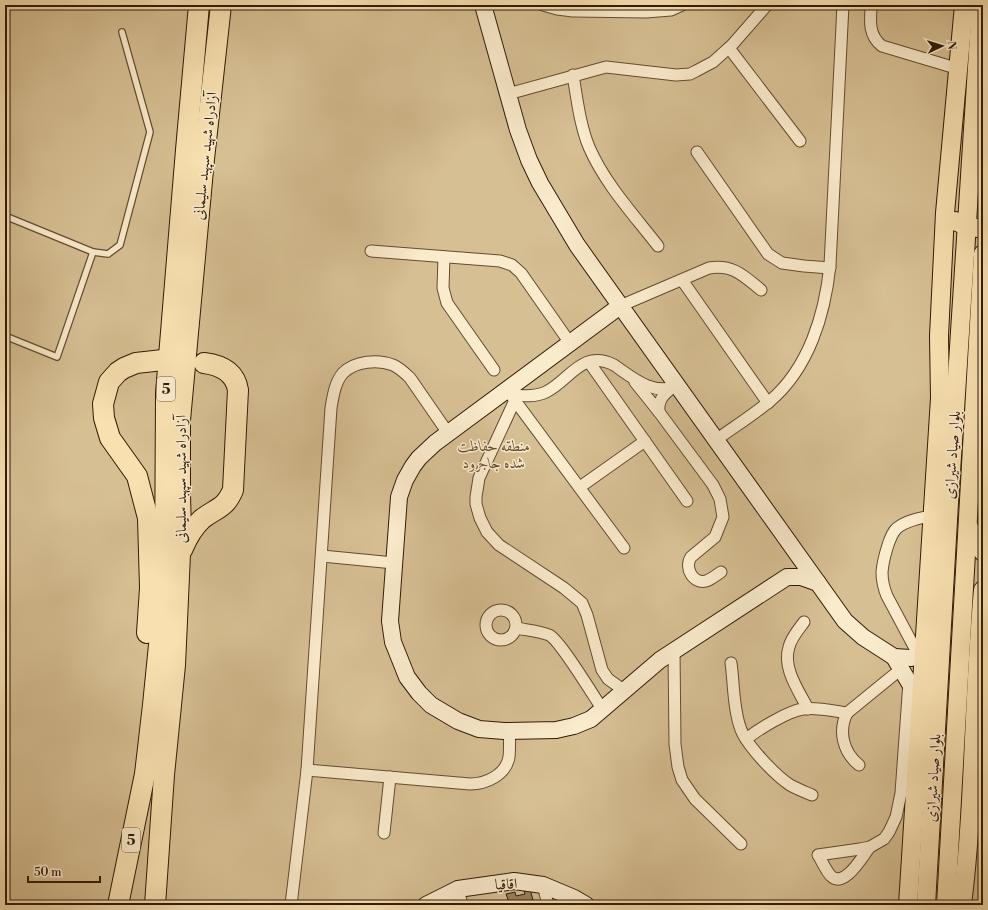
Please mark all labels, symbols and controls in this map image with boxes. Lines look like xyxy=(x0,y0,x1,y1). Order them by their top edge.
north arrow xyxy=(922,26,962,66)
text: N xyxy=(944,41,958,50)
street label: آزادراه شهید سپهبد سلیمانی xyxy=(189,89,222,221)
road number: 5 xyxy=(157,377,175,401)
street label: بلوار صیاد شیرازی xyxy=(940,410,965,500)
street label: آزادراه شهید سپهبد سلیمانی xyxy=(172,413,191,543)
park label: منطقه حفاظت شده جاجرود xyxy=(458,437,530,473)
street label: بلوار صیاد شیرازی xyxy=(922,733,945,823)
road number: 5 xyxy=(122,828,140,852)
scale bar xyxy=(28,858,100,884)
text: 50 m xyxy=(34,865,62,880)
street label: اقاقیا xyxy=(494,874,518,895)

